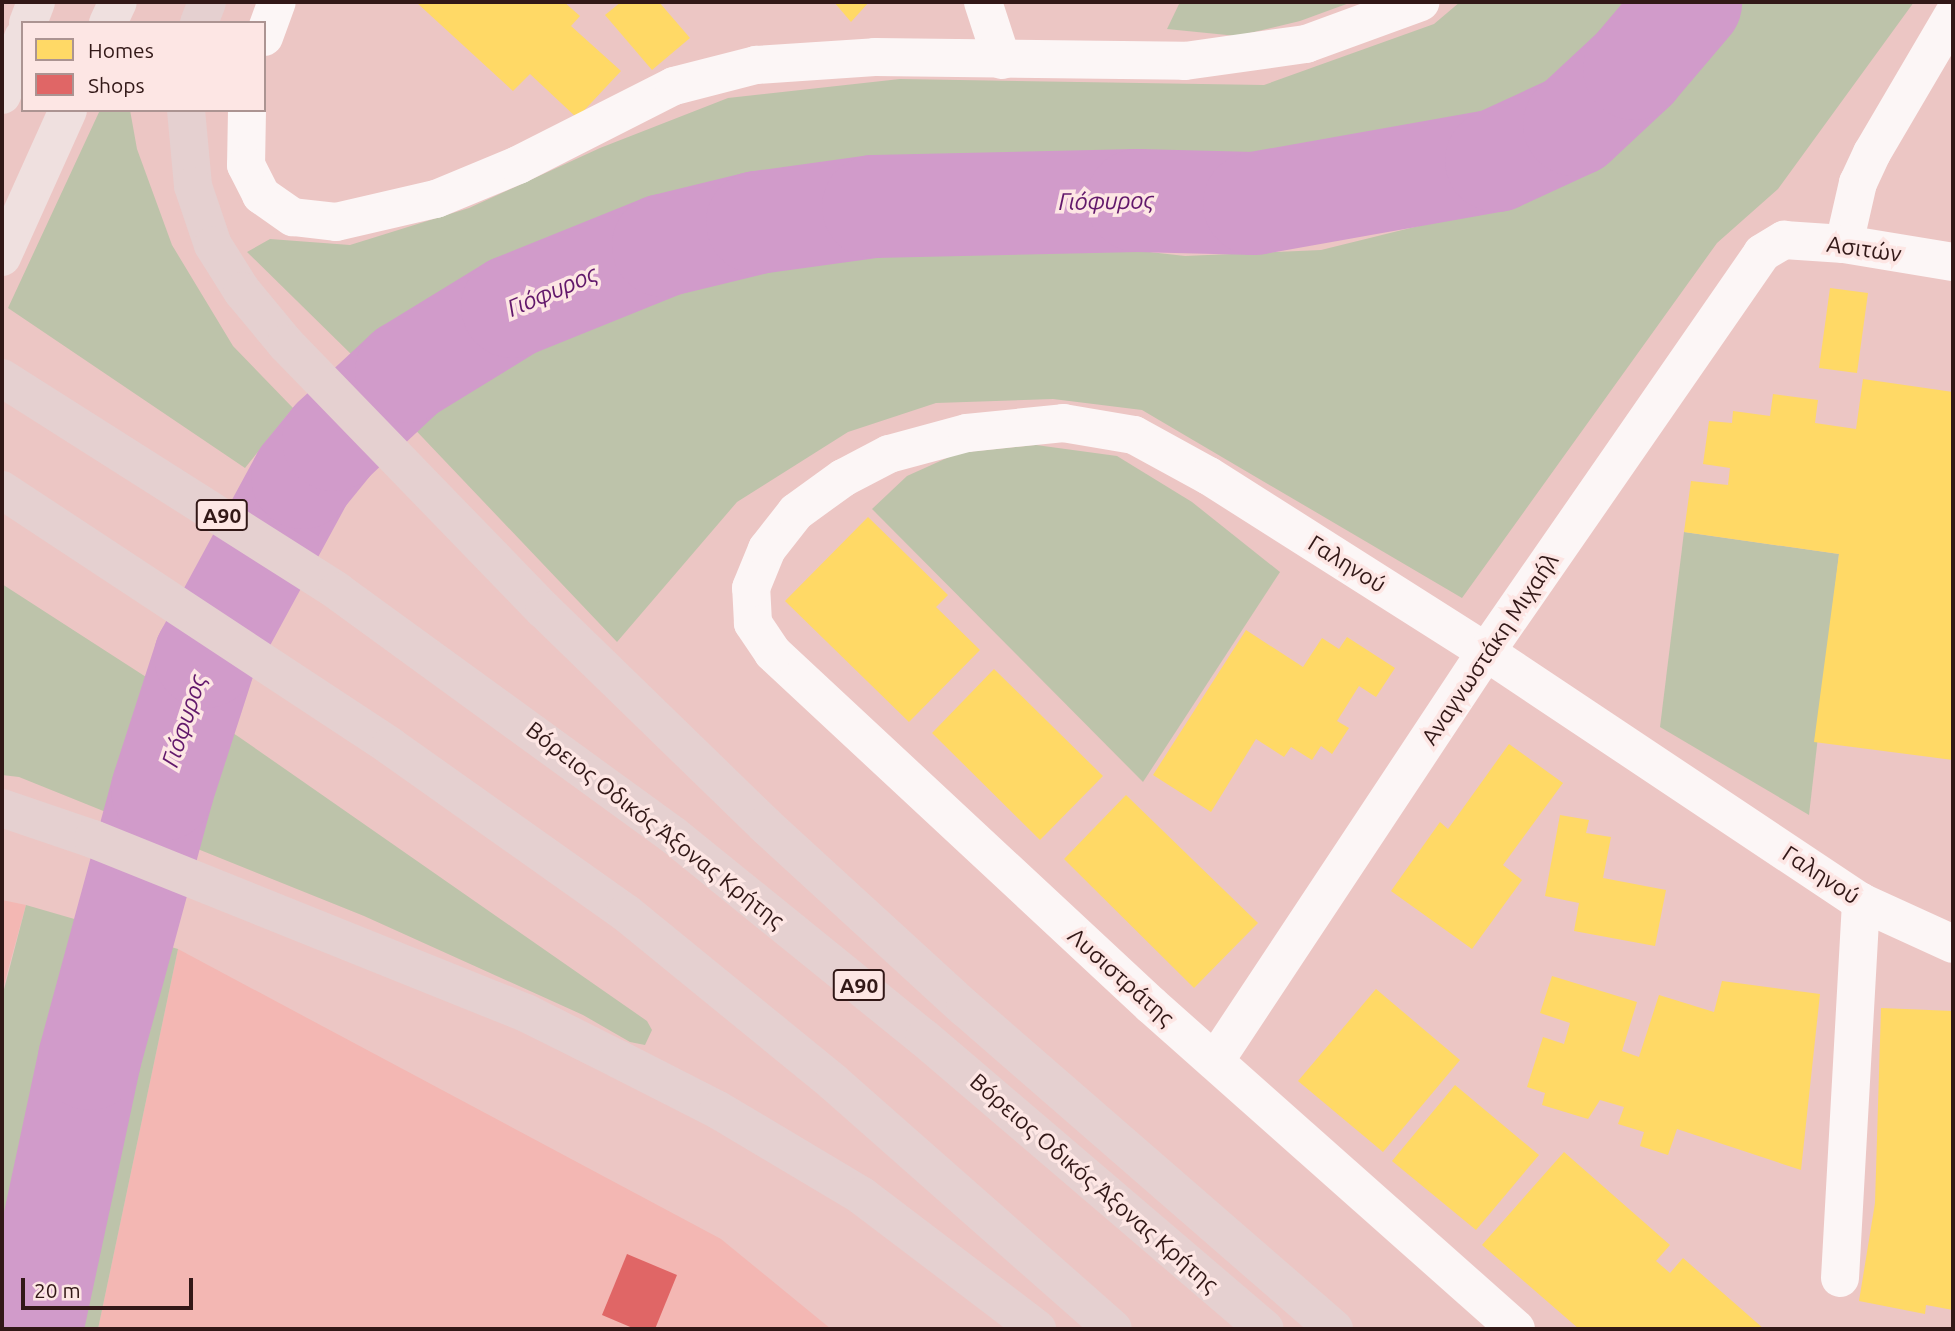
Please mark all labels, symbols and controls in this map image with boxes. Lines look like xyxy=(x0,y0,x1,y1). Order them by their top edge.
legend xyxy=(21,21,266,112)
text: Homes xyxy=(88,38,154,62)
text: Shops xyxy=(88,73,145,97)
water label: Γιόφυρος xyxy=(1058,186,1154,216)
street label: Ασιτών xyxy=(1825,230,1903,268)
water label: Γιόφυρος xyxy=(503,259,601,323)
road number: Α90 xyxy=(196,498,248,532)
street label: Γαληνού xyxy=(1303,529,1391,599)
street label: Αναγνωστάκη Μιχαήλ xyxy=(1416,548,1564,750)
water label: Γιόφυρος xyxy=(156,671,212,771)
street label: Βόρειος Οδικός Άξονας Κρήτης xyxy=(520,716,790,934)
street label: Γαληνού xyxy=(1777,840,1865,910)
street label: Λυσιστράτης xyxy=(1062,922,1180,1032)
road number: Α90 xyxy=(833,968,885,1002)
street label: Βόρειος Οδικός Άξονας Κρήτης xyxy=(964,1068,1224,1298)
scale bar xyxy=(24,1264,196,1308)
text: 20 m xyxy=(34,1278,81,1302)

